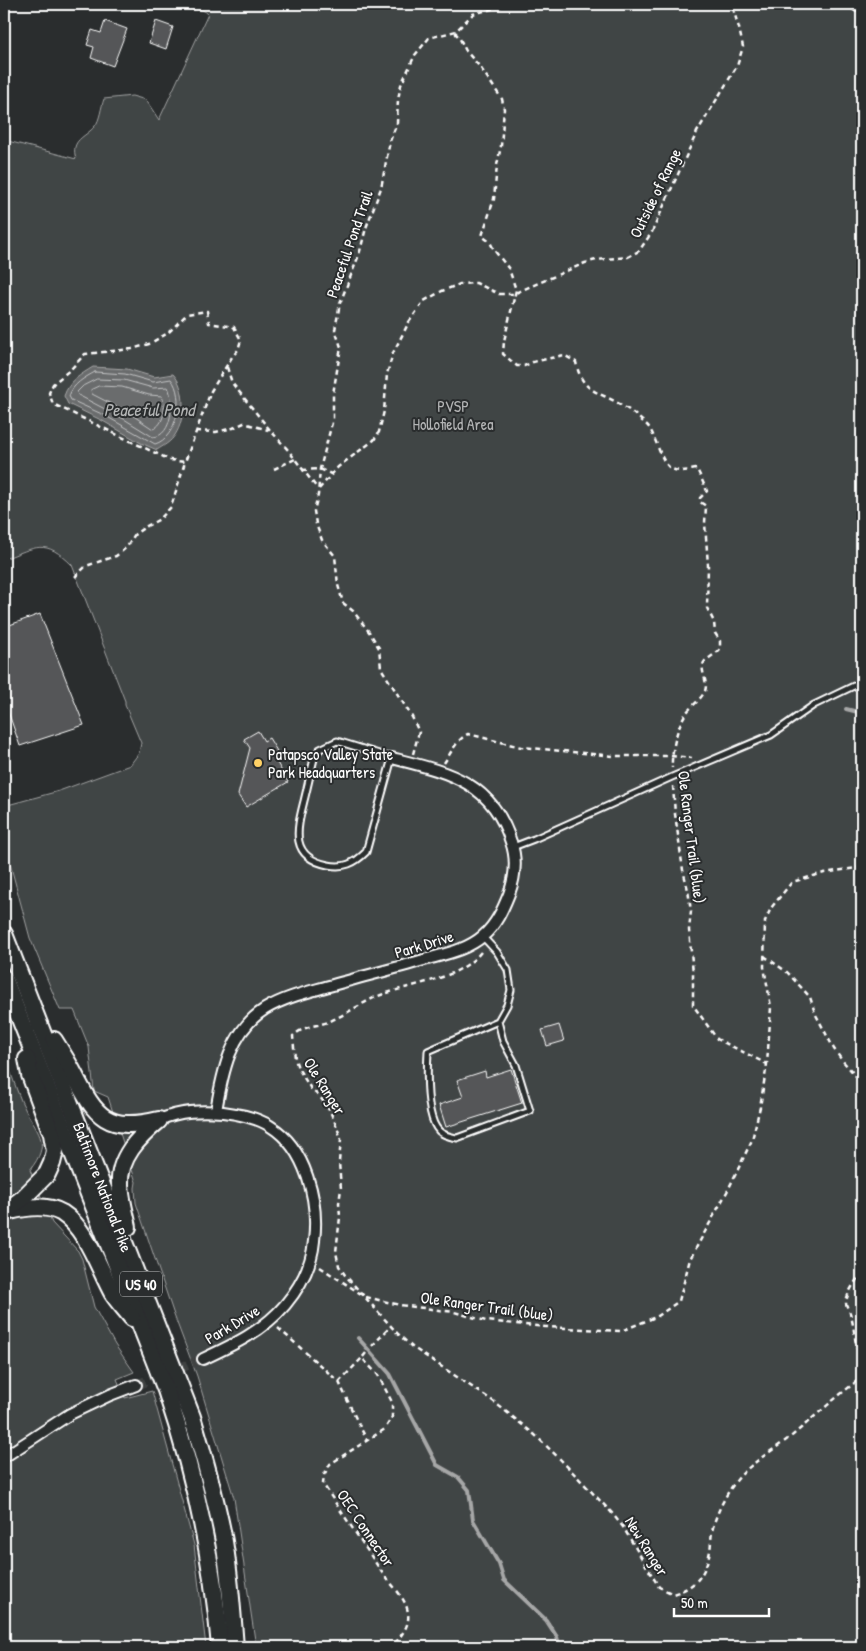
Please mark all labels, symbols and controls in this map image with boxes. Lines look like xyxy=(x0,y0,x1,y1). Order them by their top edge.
street label: Outside of Range xyxy=(624,144,686,241)
street label: Peaceful Pond Trail xyxy=(320,187,378,301)
park label: PVSP Hollofield Area xyxy=(413,395,493,435)
water label: Peaceful Pond xyxy=(104,397,197,422)
place label: Patapsco Valley State Park Headquarters xyxy=(268,743,394,783)
marker: Patapsco Valley State Park Headquarters xyxy=(252,757,264,769)
street label: Ole Ranger Trail (blue) xyxy=(673,769,711,905)
street label: Park Drive xyxy=(392,924,457,963)
street label: Ole Ranger xyxy=(299,1053,351,1119)
street label: Baltimore National Pike xyxy=(68,1119,138,1256)
road number: US 40 xyxy=(120,1272,162,1296)
street label: Ole Ranger Trail (blue) xyxy=(419,1286,555,1326)
street label: Park Drive xyxy=(200,1299,264,1349)
street label: OEC Connector xyxy=(332,1485,400,1571)
street label: New Ranger xyxy=(620,1512,674,1580)
scale bar xyxy=(674,1586,768,1618)
text: 50 m xyxy=(681,1592,708,1613)

